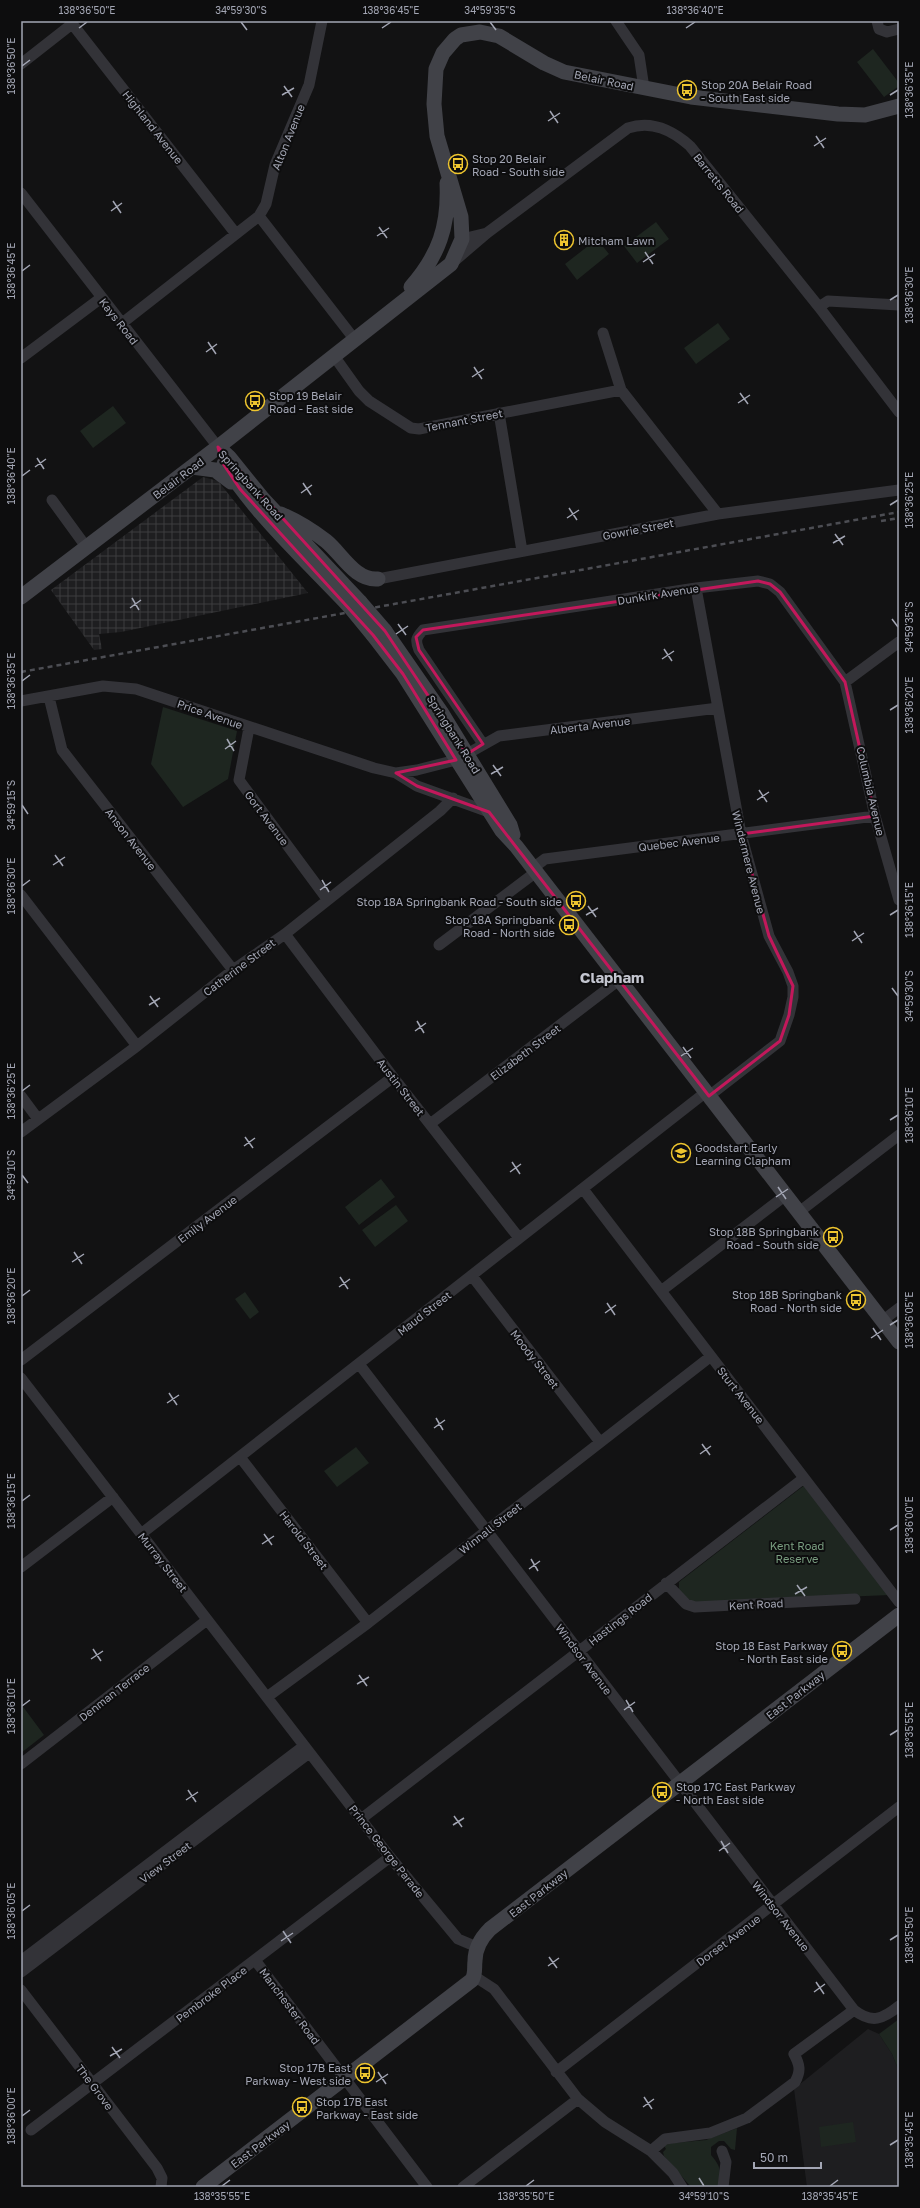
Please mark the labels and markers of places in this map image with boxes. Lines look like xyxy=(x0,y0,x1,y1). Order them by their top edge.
place label: Stop 20A Belair Road - South East side xyxy=(701,78,812,104)
bus stop icon: Stop 20A Belair Road - South East side xyxy=(676,79,698,101)
place label: Stop 20 Belair Road - South side xyxy=(472,152,565,178)
bus stop icon: Stop 20 Belair Road - South side xyxy=(447,153,469,175)
building icon: Mitcham Lawn xyxy=(553,229,575,251)
place label: Mitcham Lawn xyxy=(578,234,654,247)
place label: Stop 19 Belair Road - East side xyxy=(269,389,353,415)
bus stop icon: Stop 19 Belair Road - East side xyxy=(244,390,266,412)
bus stop icon: Stop 18A Springbank Road - South side xyxy=(565,890,587,912)
place label: Stop 18A Springbank Road - South side xyxy=(356,895,562,908)
place label: Stop 18A Springbank Road - North side xyxy=(445,913,555,939)
bus stop icon: Stop 18A Springbank Road - North side xyxy=(558,914,580,936)
place label: Goodstart Early Learning Clapham xyxy=(695,1141,791,1167)
school or university icon: Goodstart Early Learning Clapham xyxy=(670,1142,692,1164)
place label: Stop 18B Springbank Road - South side xyxy=(709,1225,819,1251)
bus stop icon: Stop 18B Springbank Road - South side xyxy=(822,1226,844,1248)
place label: Stop 18B Springbank Road - North side xyxy=(732,1288,842,1314)
bus stop icon: Stop 18B Springbank Road - North side xyxy=(845,1289,867,1311)
place label: Stop 18 East Parkway - North East side xyxy=(715,1639,828,1665)
bus stop icon: Stop 18 East Parkway - North East side xyxy=(831,1640,853,1662)
place label: Stop 17C East Parkway - North East side xyxy=(676,1780,795,1806)
bus stop icon: Stop 17C East Parkway - North East side xyxy=(651,1781,673,1803)
place label: Stop 17B East Parkway - West side xyxy=(245,2061,351,2087)
bus stop icon: Stop 17B East Parkway - West side xyxy=(354,2062,376,2084)
place label: Stop 17B East Parkway - East side xyxy=(316,2095,418,2121)
bus stop icon: Stop 17B East Parkway - East side xyxy=(291,2096,313,2118)

